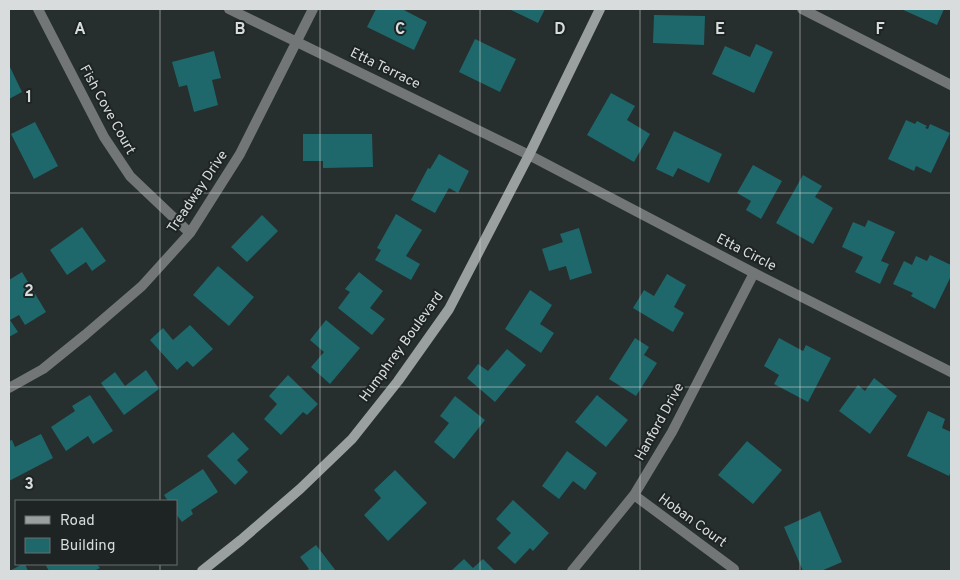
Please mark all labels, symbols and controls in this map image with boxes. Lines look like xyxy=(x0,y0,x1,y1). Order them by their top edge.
text: A xyxy=(74,20,86,40)
text: B xyxy=(234,20,246,40)
text: C xyxy=(395,20,405,40)
text: D xyxy=(554,20,566,40)
text: E xyxy=(715,20,725,40)
text: F xyxy=(875,20,885,40)
street label: Etta Terrace xyxy=(347,45,423,93)
street label: Fish Cove Court xyxy=(75,62,139,158)
text: 1 xyxy=(26,88,32,108)
street label: Treadway Drive xyxy=(164,147,232,237)
street label: Etta Circle xyxy=(713,231,779,275)
text: 2 xyxy=(24,282,34,302)
street label: Humphrey Boulevard xyxy=(356,289,448,405)
street label: Hanford Drive xyxy=(632,380,688,464)
text: 3 xyxy=(24,475,34,495)
street label: Hoban Court xyxy=(655,491,729,551)
legend xyxy=(15,500,178,565)
text: Road xyxy=(60,512,95,531)
text: Building xyxy=(60,537,115,556)

